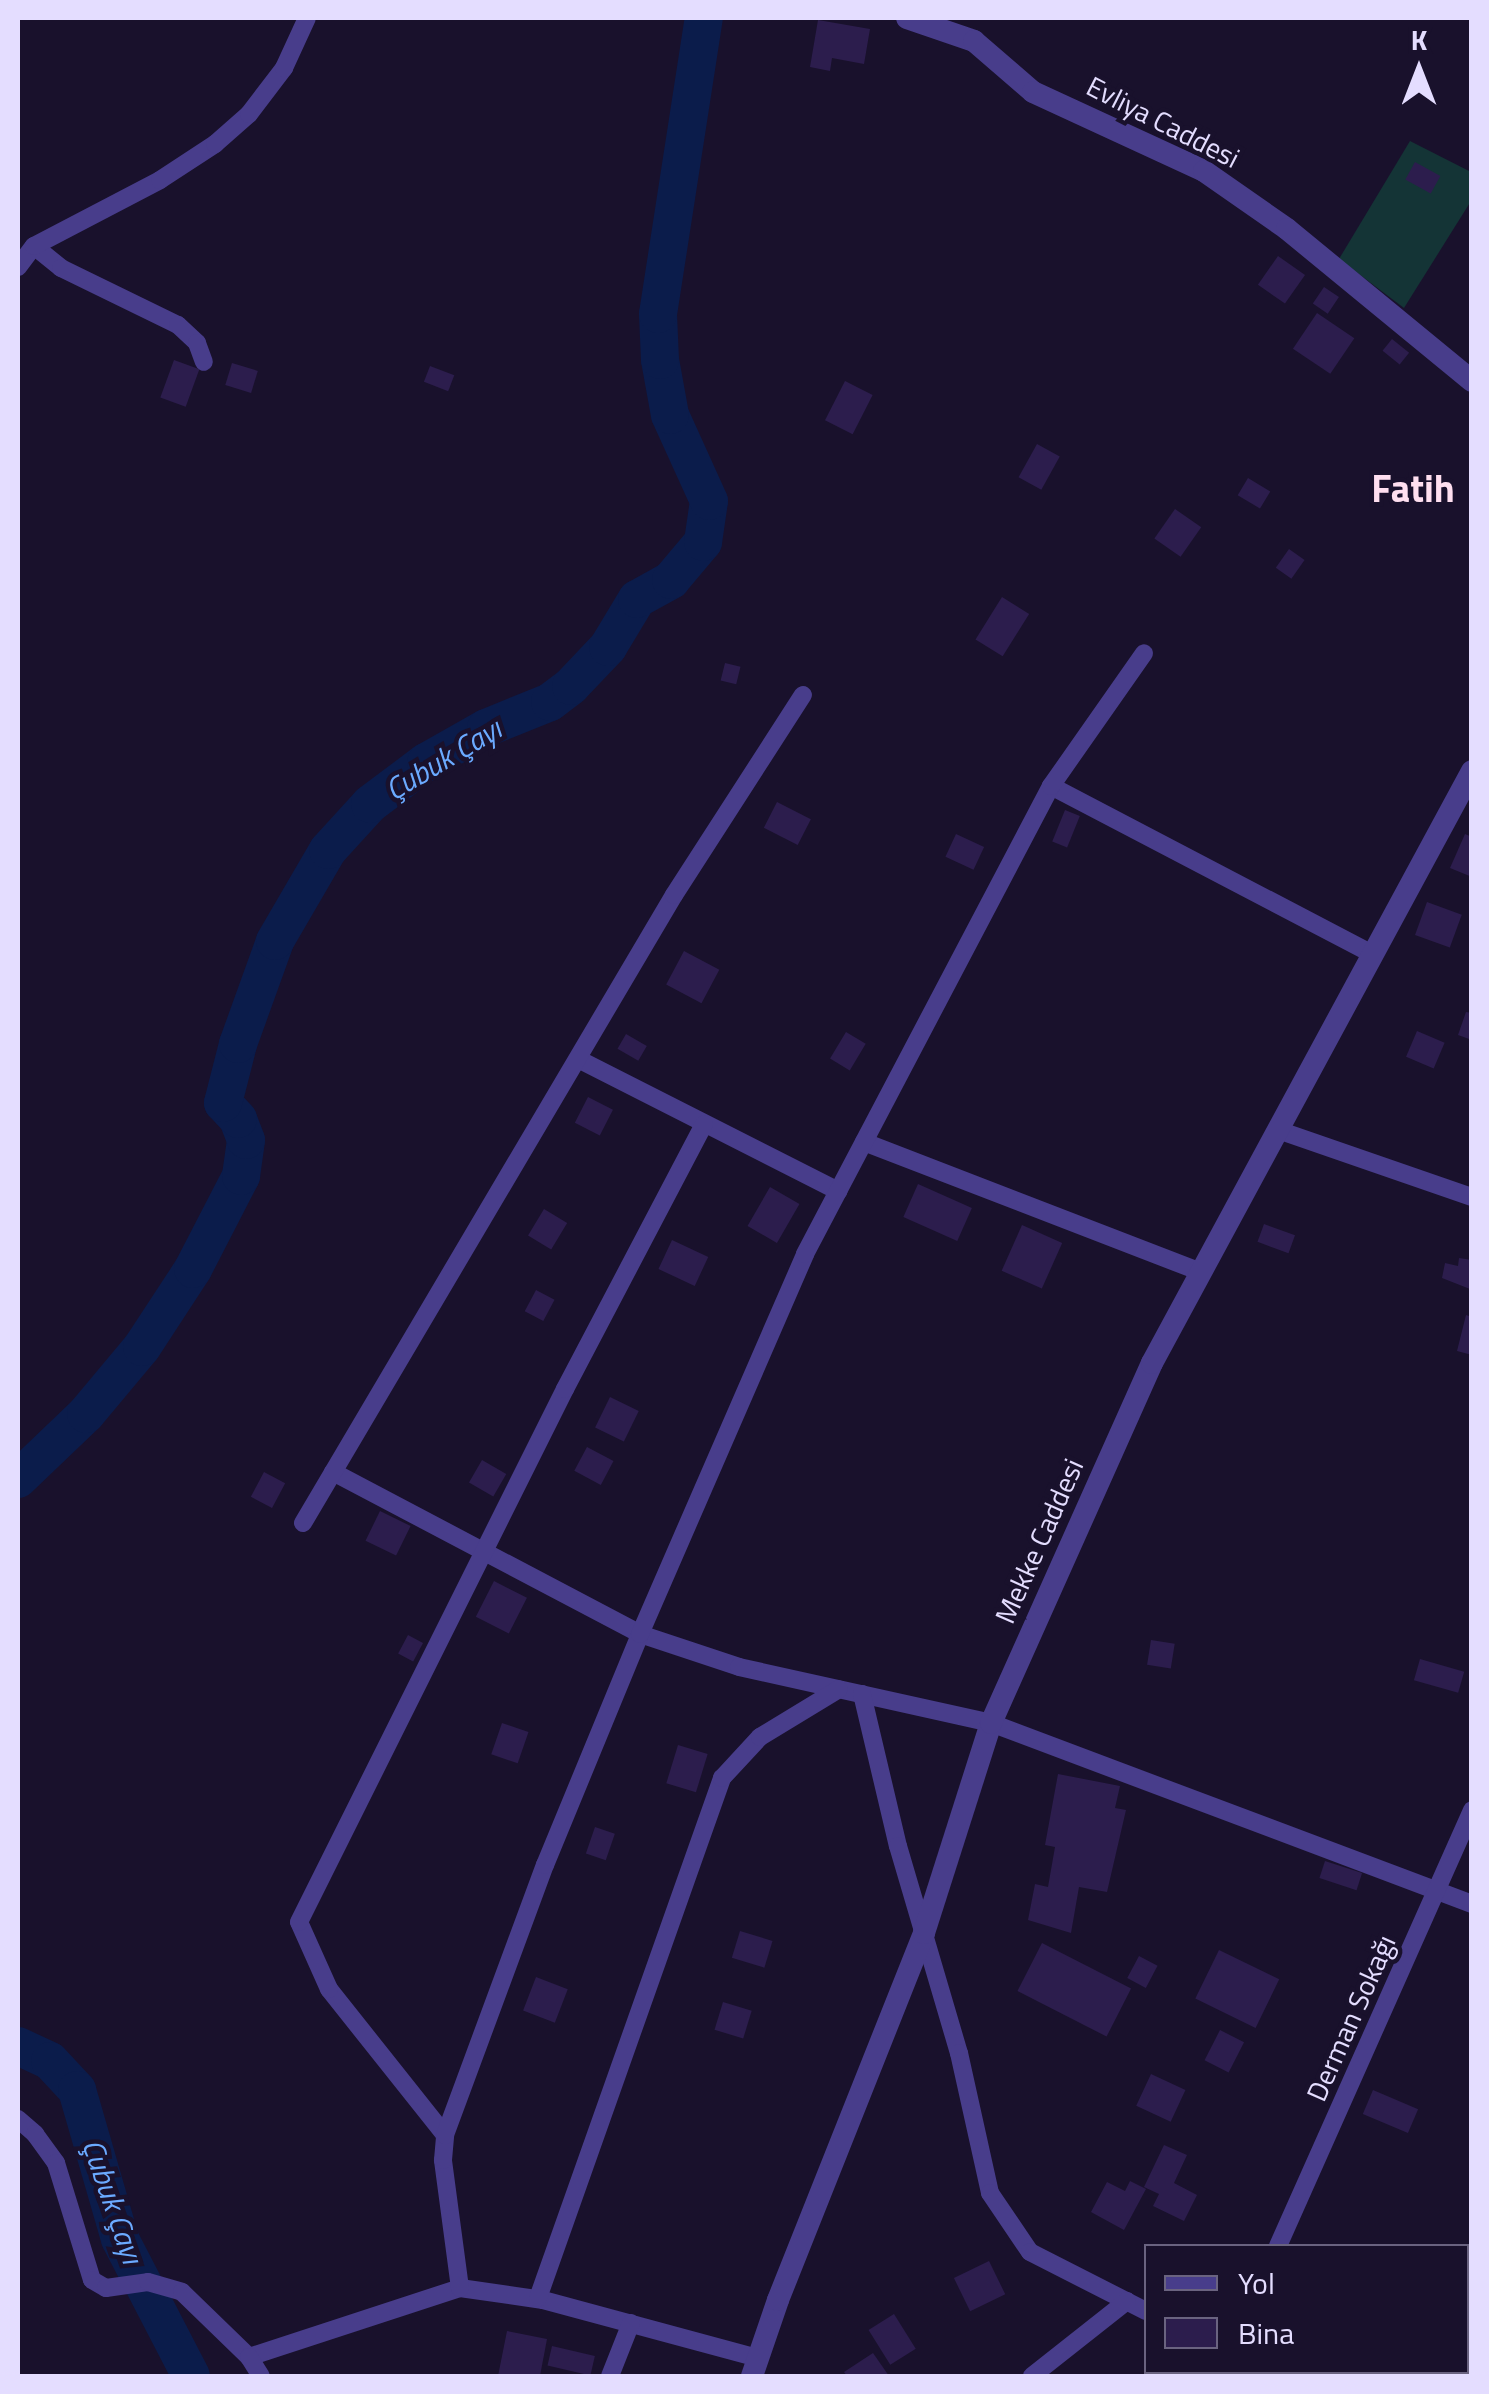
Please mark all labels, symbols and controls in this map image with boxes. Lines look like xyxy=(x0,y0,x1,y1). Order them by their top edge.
text: K xyxy=(1411,18,1427,61)
north arrow xyxy=(1369,20,1469,120)
street label: Evliya Caddesi xyxy=(1081,69,1245,175)
district label: Fatih xyxy=(1371,466,1455,512)
water label: Çubuk Çayı xyxy=(378,710,508,808)
street label: Mekke Caddesi xyxy=(988,1454,1090,1628)
street label: Derman Sokağı xyxy=(1299,1930,1403,2106)
water label: Çubuk Çayı xyxy=(75,2134,151,2268)
legend xyxy=(1144,2244,1469,2374)
text: Yol xyxy=(1238,2260,1275,2306)
text: Bina xyxy=(1238,2310,1294,2356)

